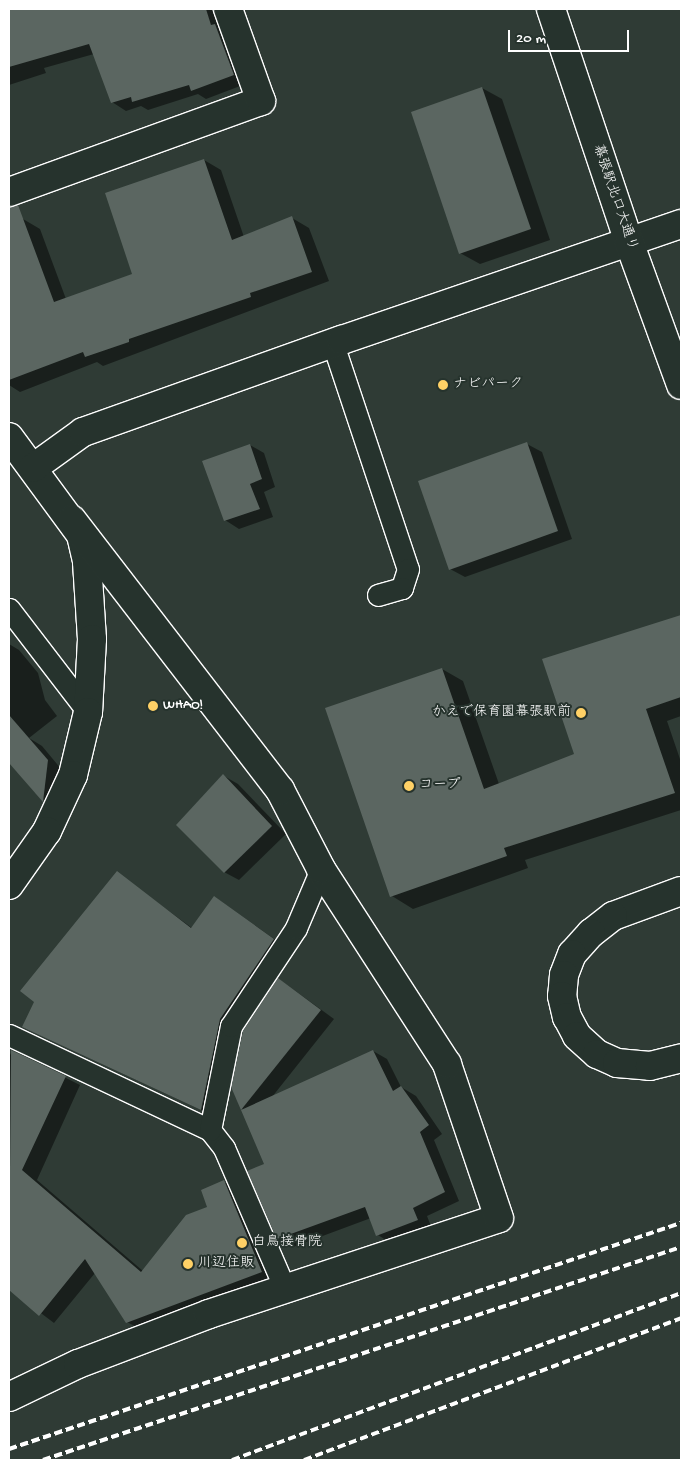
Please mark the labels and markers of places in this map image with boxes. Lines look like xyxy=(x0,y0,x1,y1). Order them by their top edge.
place label: ナビパーク xyxy=(453,377,523,393)
marker: ナビパーク xyxy=(437,379,449,391)
place label: WHAO! xyxy=(163,698,203,714)
marker: WHAO! xyxy=(147,700,159,712)
place label: かえで保育園幕張駅前 xyxy=(431,705,571,721)
marker: かえで保育園幕張駅前 xyxy=(575,707,587,719)
place label: コープ xyxy=(419,778,461,794)
marker: コープ xyxy=(403,780,415,792)
place label: 白鳥接骨院 xyxy=(252,1235,322,1251)
marker: 白鳥接骨院 xyxy=(236,1237,248,1249)
place label: 川辺住販 xyxy=(198,1256,254,1272)
marker: 川辺住販 xyxy=(182,1258,194,1270)

